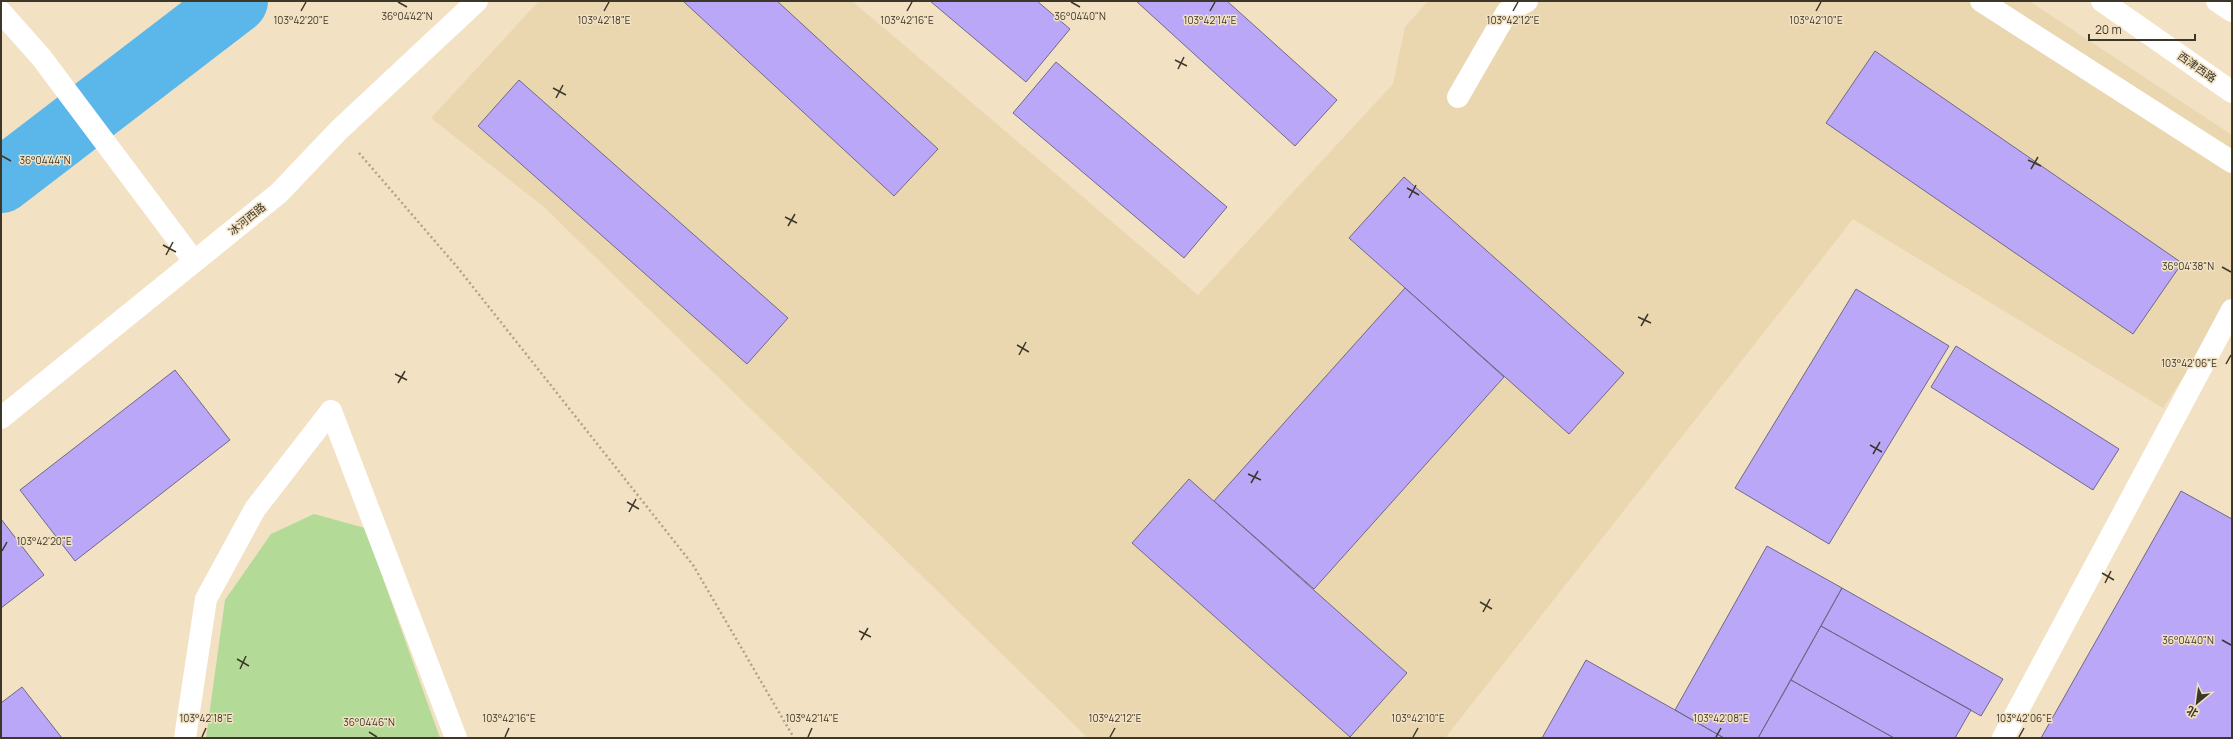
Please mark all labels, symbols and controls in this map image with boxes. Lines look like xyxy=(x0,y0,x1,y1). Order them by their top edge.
text: 36°04'42"N xyxy=(381,9,433,23)
text: 36°04'40"N xyxy=(1054,9,1106,23)
text: 103°42'20"E xyxy=(273,13,329,27)
text: 103°42'18"E xyxy=(577,13,631,27)
text: 103°42'16"E xyxy=(880,13,934,27)
text: 103°42'14"E xyxy=(1184,13,1237,27)
text: 103°42'12"E xyxy=(1487,13,1540,27)
text: 103°42'10"E xyxy=(1789,13,1843,27)
scale bar xyxy=(2089,16,2195,42)
text: 20 m xyxy=(2095,21,2122,38)
street label: 西津西路 xyxy=(2175,48,2220,85)
text: 36°04'44"N xyxy=(19,153,71,167)
street label: 冰河西路 xyxy=(225,199,269,238)
text: 36°04'38"N xyxy=(2162,259,2214,273)
text: 103°42'06"E xyxy=(2161,356,2217,370)
text: 103°42'20"E xyxy=(16,534,72,548)
text: 36°04'40"N xyxy=(2162,633,2214,647)
north arrow xyxy=(2177,683,2217,723)
text: 北 xyxy=(2183,703,2200,721)
text: 103°42'18"E xyxy=(179,711,233,725)
text: 103°42'16"E xyxy=(482,711,536,725)
text: 103°42'14"E xyxy=(786,711,839,725)
text: 103°42'12"E xyxy=(1089,711,1142,725)
text: 103°42'10"E xyxy=(1391,711,1445,725)
text: 103°42'08"E xyxy=(1693,711,1749,725)
text: 103°42'06"E xyxy=(1996,711,2052,725)
text: 36°04'46"N xyxy=(343,715,395,729)

